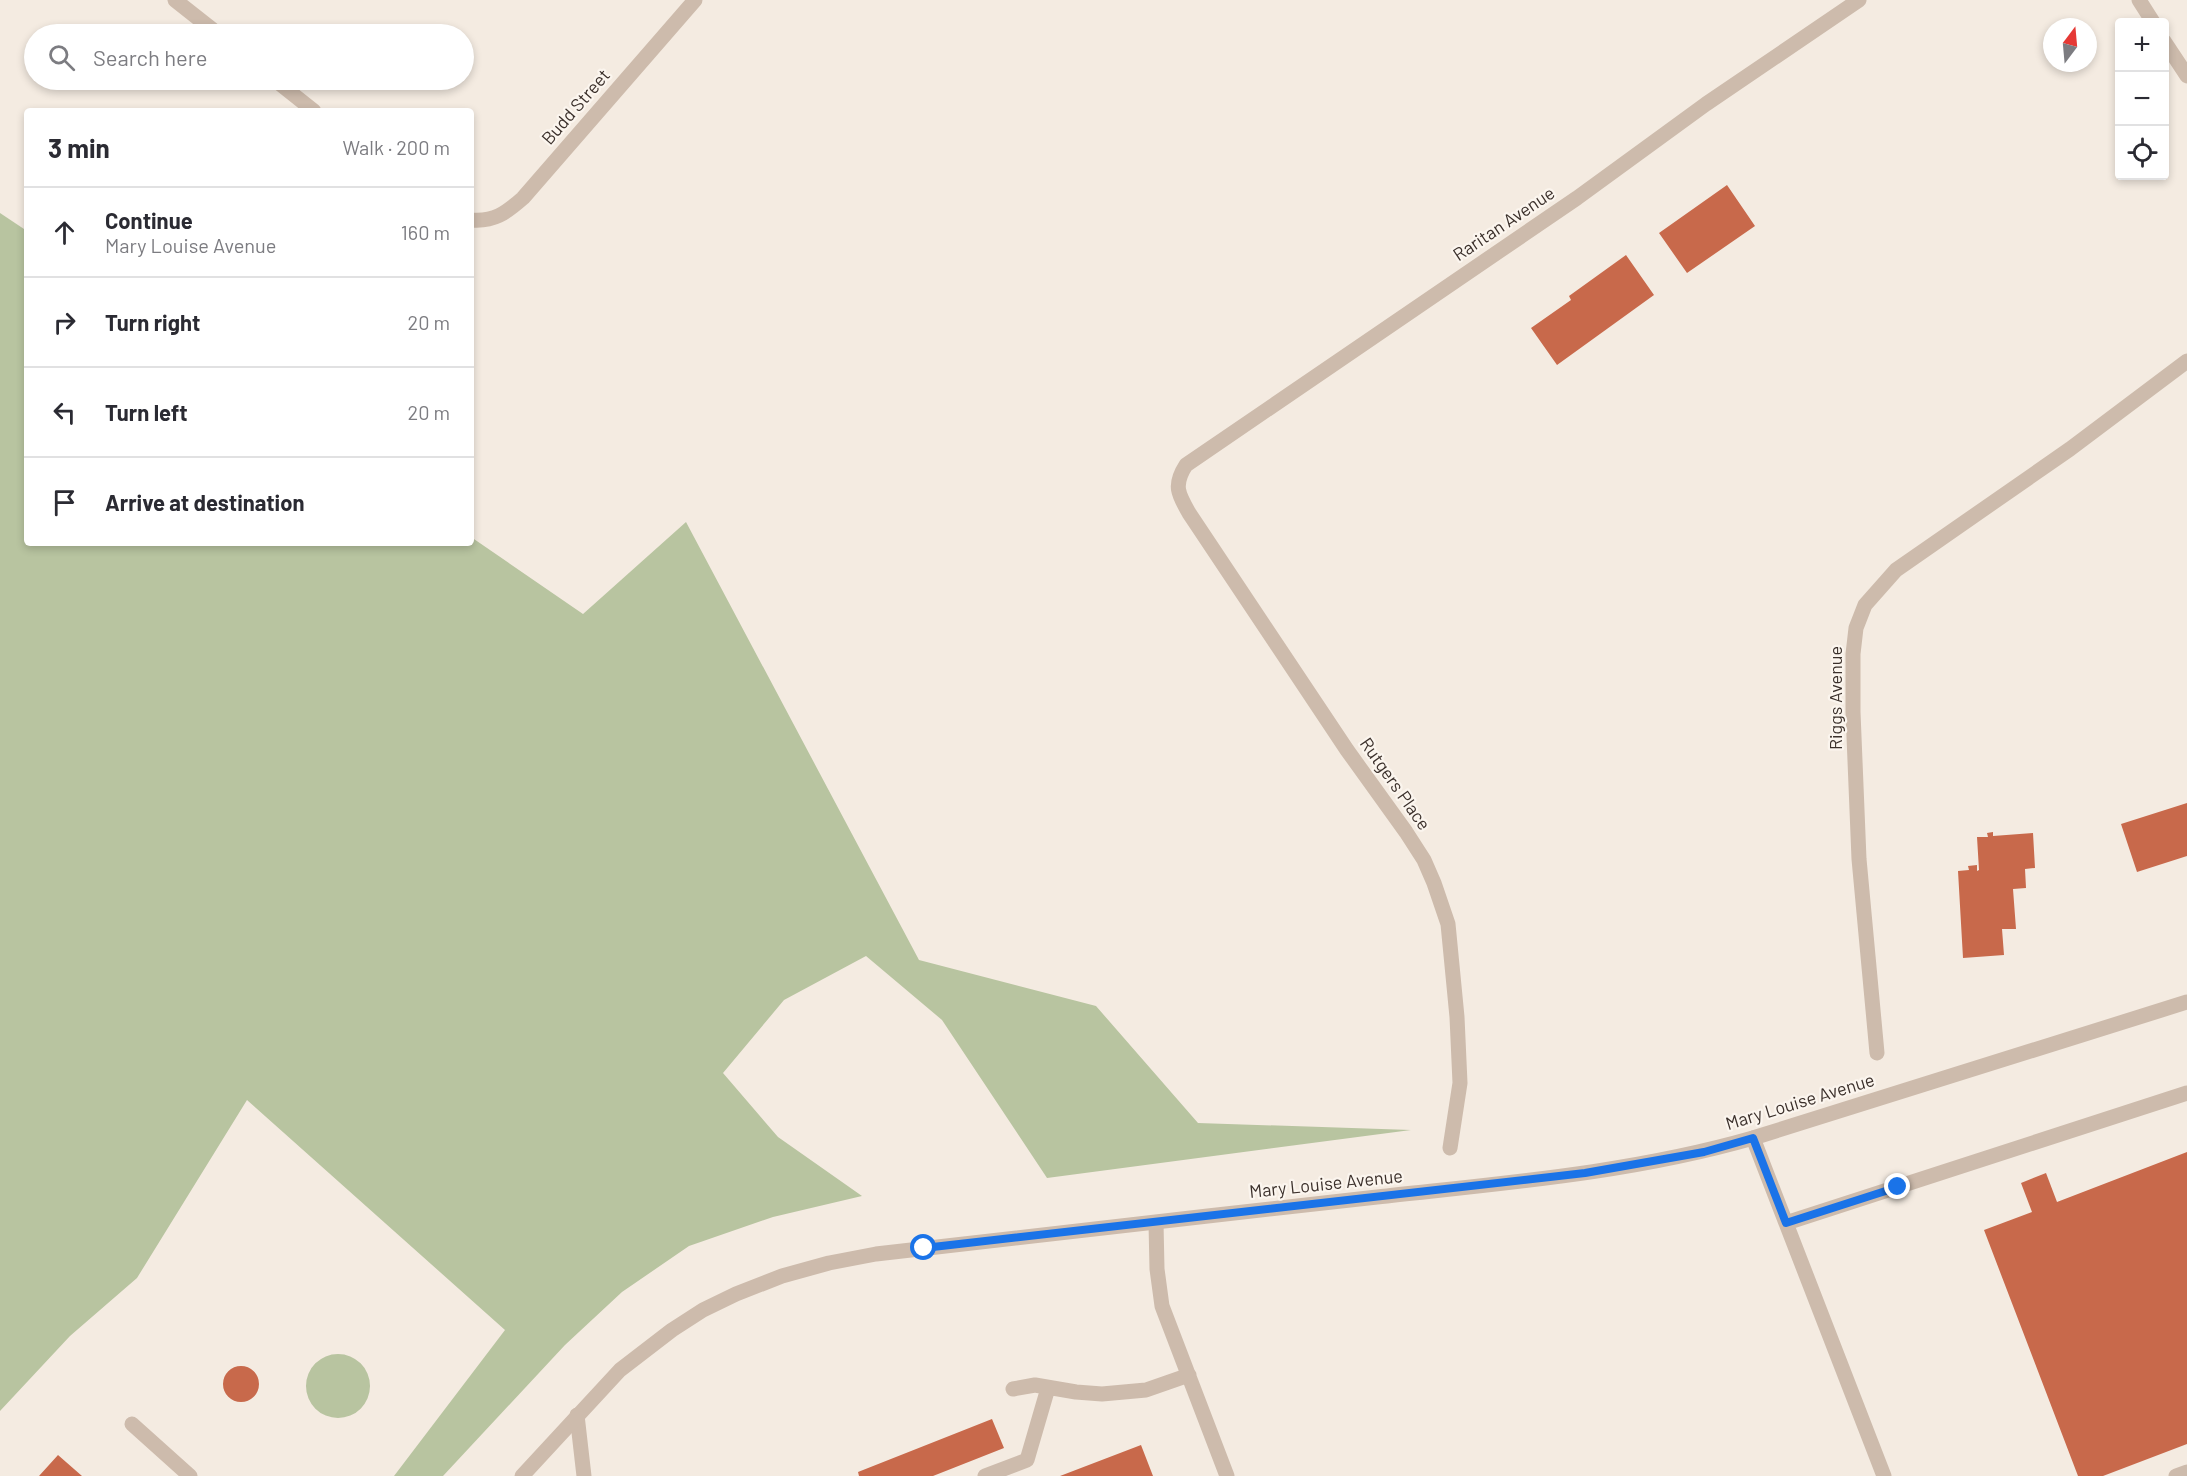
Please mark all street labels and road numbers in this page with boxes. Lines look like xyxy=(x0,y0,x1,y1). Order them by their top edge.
street label: Budd Street xyxy=(536,64,614,149)
street label: Raritan Avenue xyxy=(1449,181,1558,265)
street label: Riggs Avenue xyxy=(1824,646,1846,750)
street label: Rutgers Place xyxy=(1356,733,1436,834)
street label: Mary Louise Avenue xyxy=(1723,1068,1877,1134)
street label: Mary Louise Avenue xyxy=(1248,1164,1404,1202)

